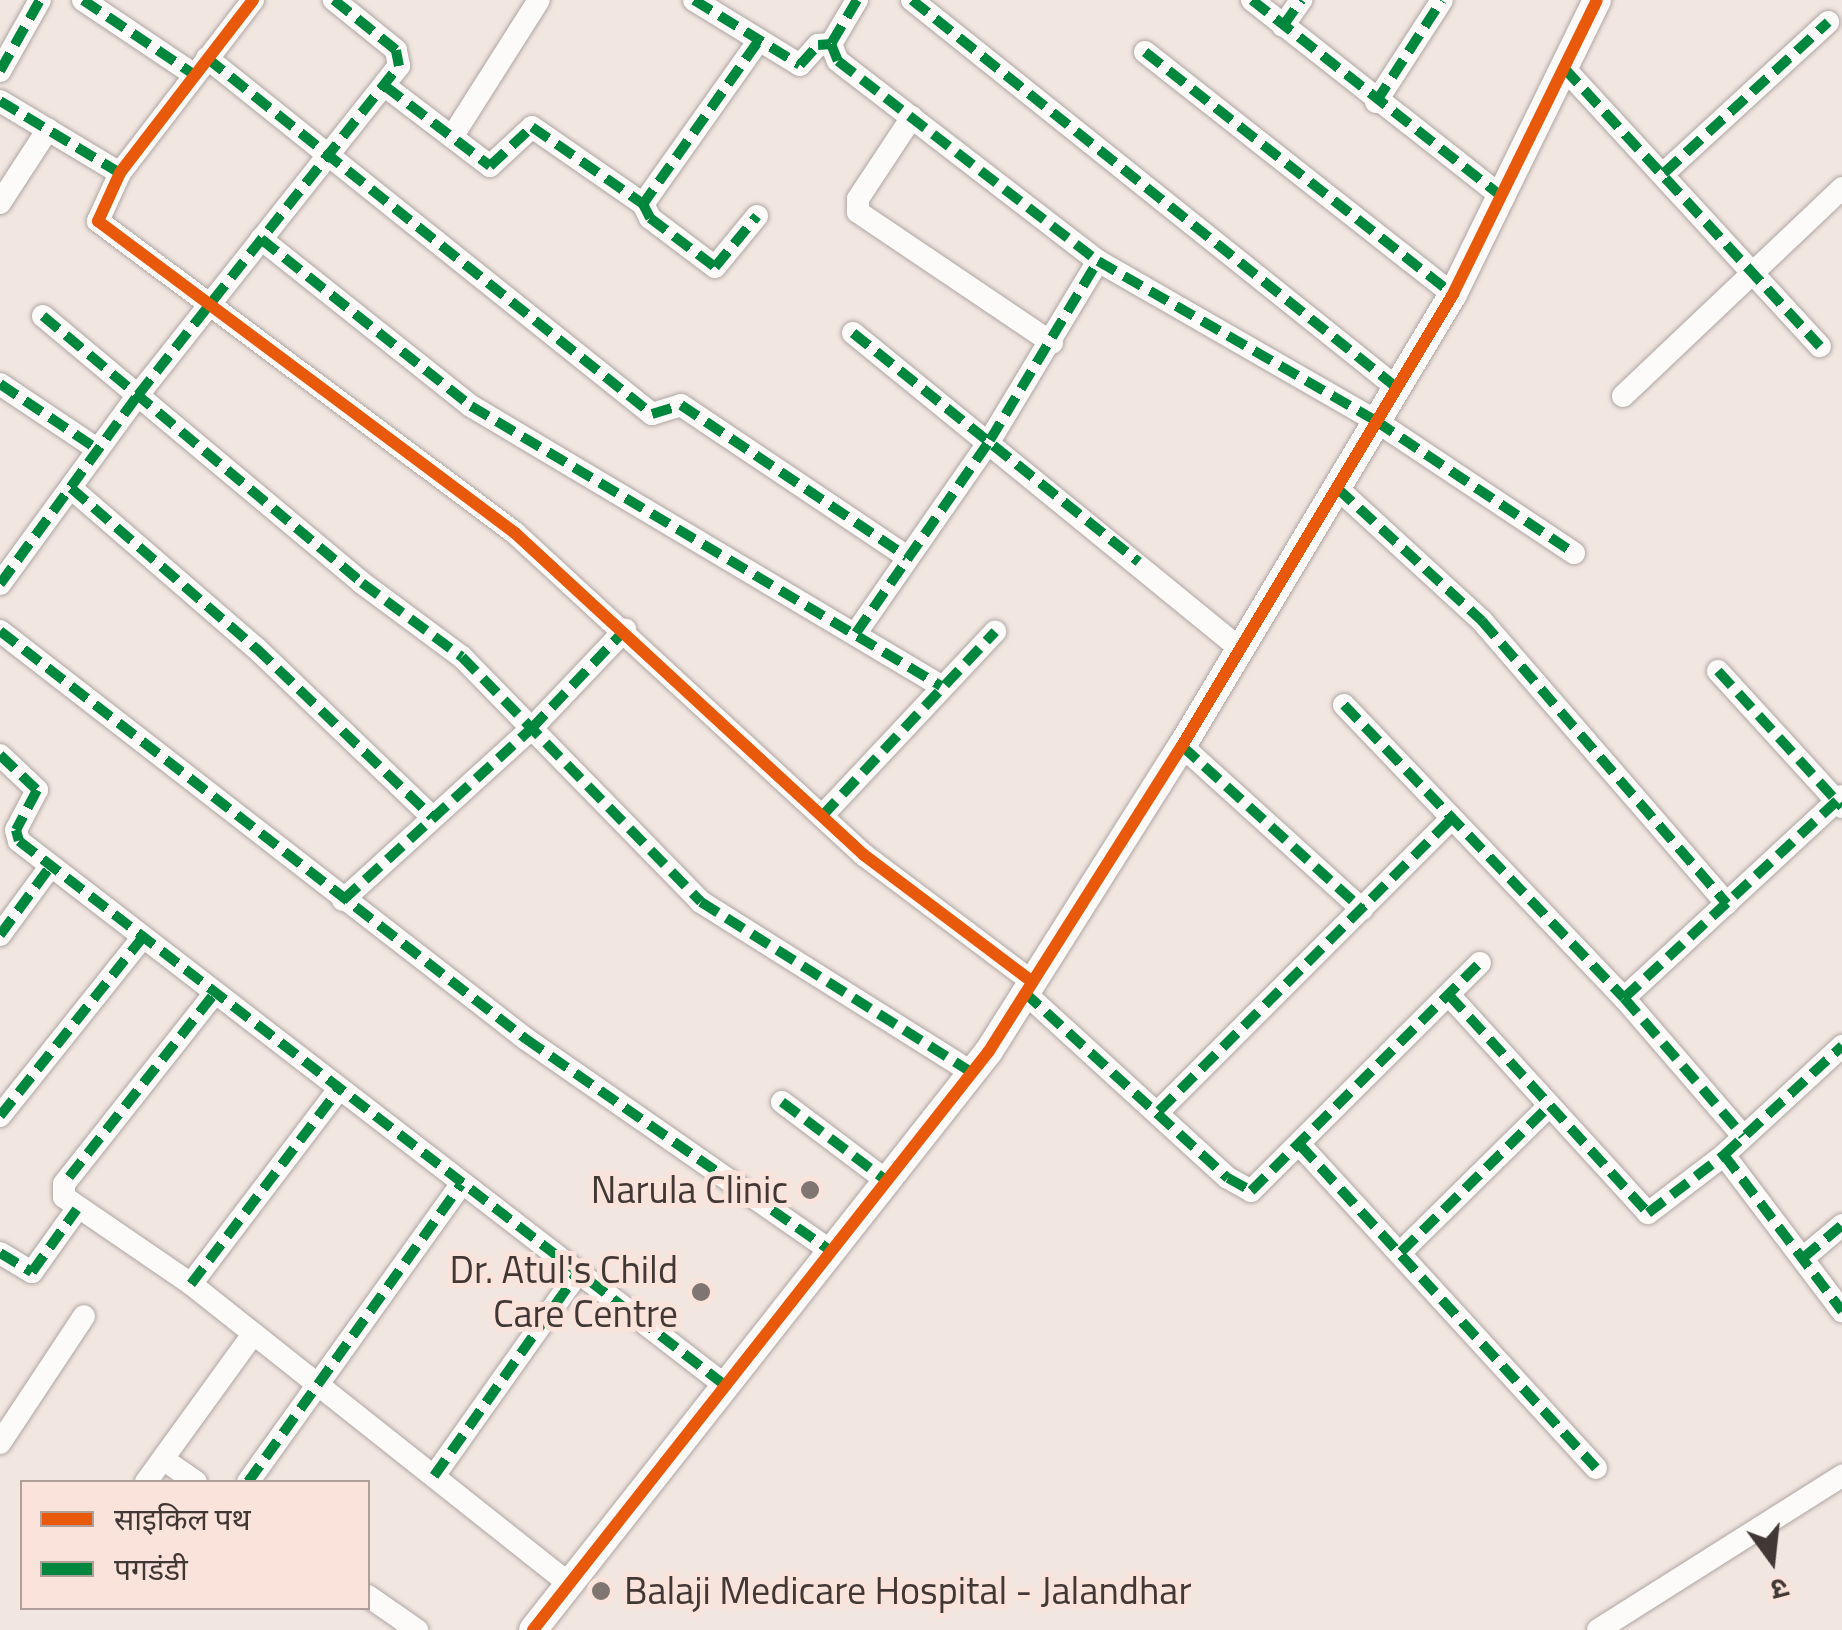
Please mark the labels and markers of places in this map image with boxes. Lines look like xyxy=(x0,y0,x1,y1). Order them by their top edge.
place label: Narula Clinic xyxy=(591,1167,788,1213)
marker: Narula Clinic xyxy=(797,1177,823,1203)
place label: Dr. Atul's Child Care Centre xyxy=(449,1247,678,1336)
marker: Dr. Atul's Child Care Centre xyxy=(688,1279,714,1305)
place label: Balaji Medicare Hospital - Jalandhar xyxy=(624,1568,1192,1614)
marker: Balaji Medicare Hospital - Jalandhar xyxy=(588,1578,614,1604)

